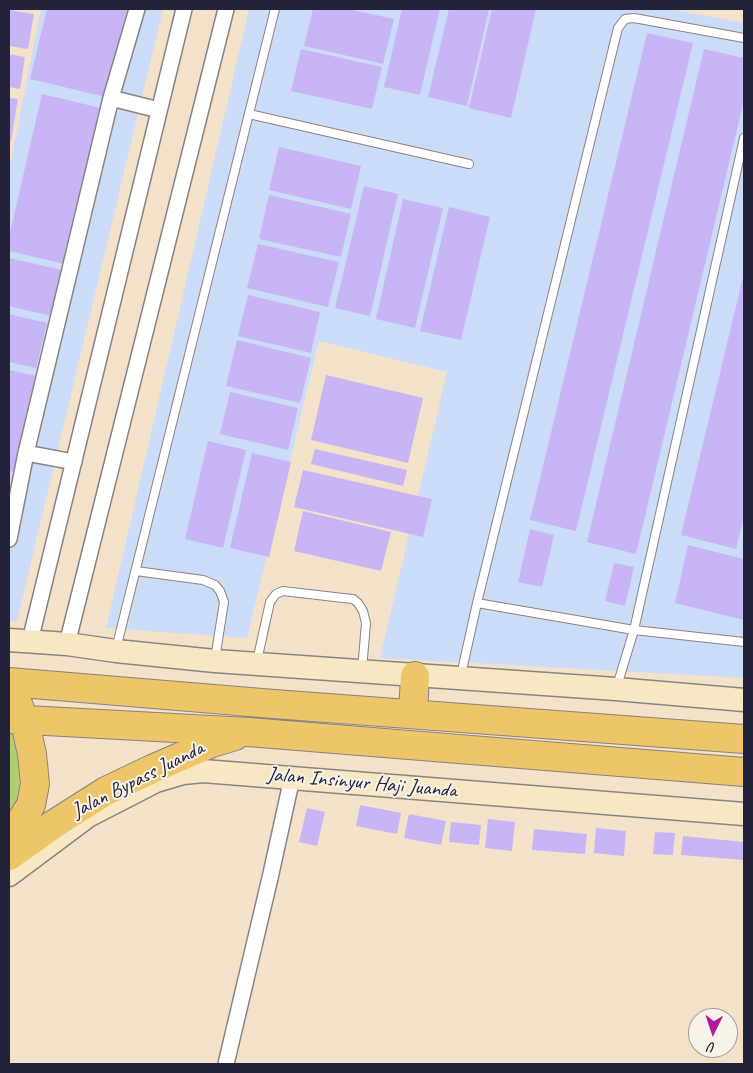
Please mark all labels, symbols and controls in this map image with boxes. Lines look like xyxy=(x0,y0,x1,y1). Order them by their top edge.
street label: Jalan Bypass Juanda xyxy=(68,736,208,824)
street label: Jalan Insinyur Haji Juanda xyxy=(266,762,458,804)
north arrow xyxy=(688,1008,738,1058)
text: U xyxy=(708,1039,716,1056)

